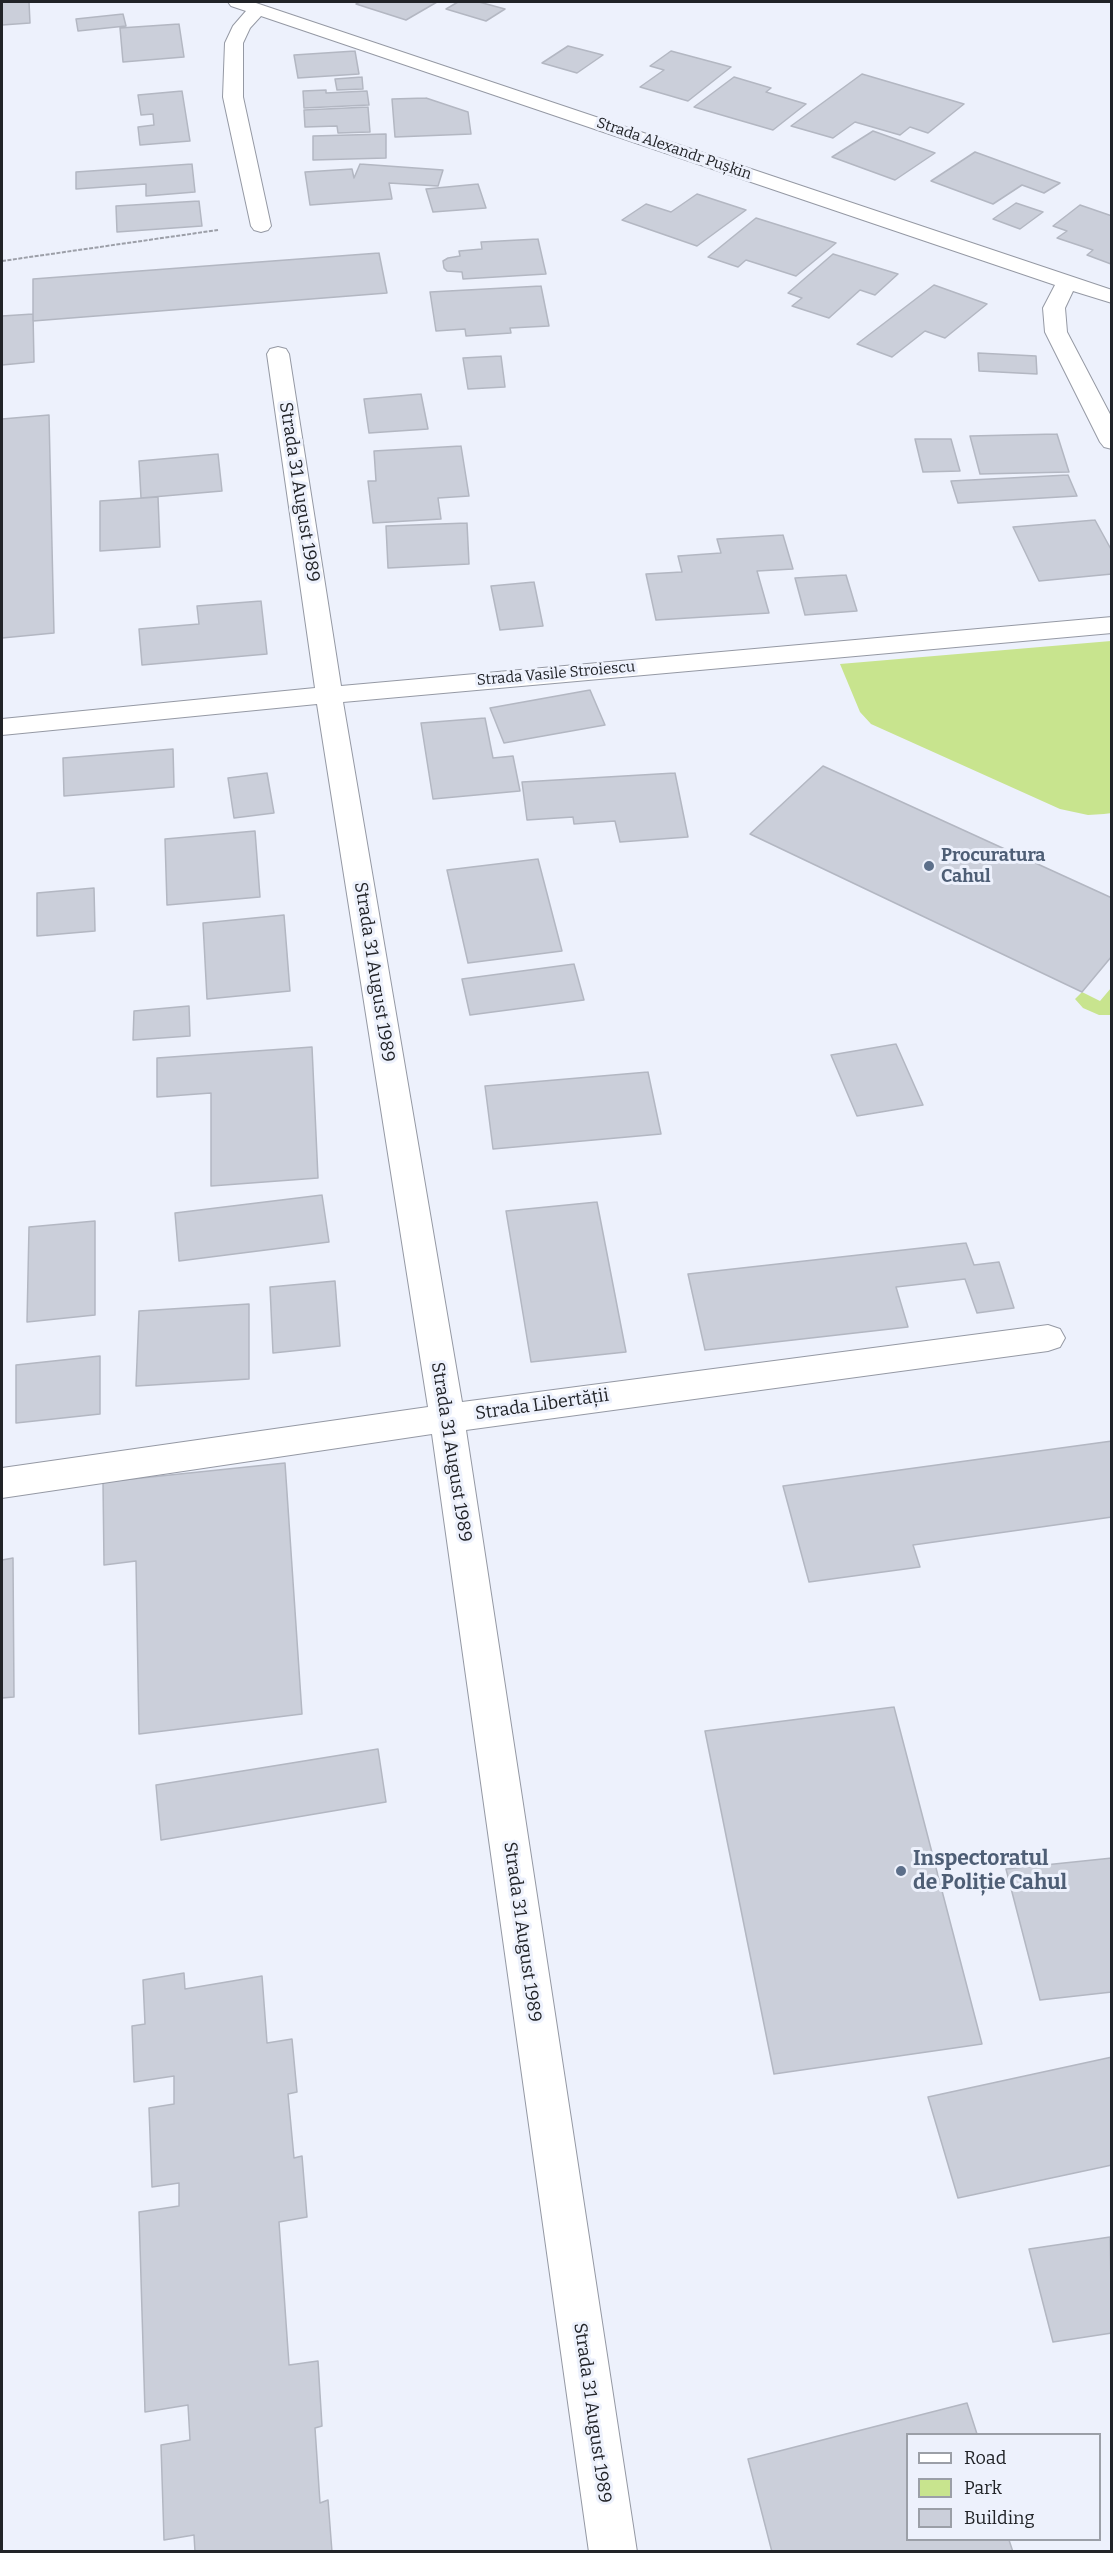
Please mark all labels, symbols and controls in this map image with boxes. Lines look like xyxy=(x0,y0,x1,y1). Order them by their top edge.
street label: Strada Alexandr Pușkin xyxy=(594,114,754,184)
street label: Strada 31 August 1989 xyxy=(274,400,324,584)
street label: Strada Vasile Stroiescu xyxy=(476,658,636,690)
place label: Procuratura Cahul xyxy=(941,845,1045,888)
marker: Procuratura Cahul xyxy=(922,859,936,873)
street label: Strada 31 August 1989 xyxy=(349,880,399,1064)
street label: Strada 31 August 1989 xyxy=(426,1360,476,1544)
street label: Strada Libertății xyxy=(474,1385,610,1425)
street label: Strada 31 August 1989 xyxy=(499,1840,545,2024)
place label: Inspectoratul de Poliție Cahul xyxy=(913,1846,1067,1896)
marker: Inspectoratul de Poliție Cahul xyxy=(894,1864,908,1878)
street label: Strada 31 August 1989 xyxy=(569,2321,615,2505)
legend xyxy=(906,2433,1101,2541)
text: Road xyxy=(964,2447,1006,2469)
text: Park xyxy=(964,2477,1002,2499)
text: Building xyxy=(964,2507,1035,2529)

